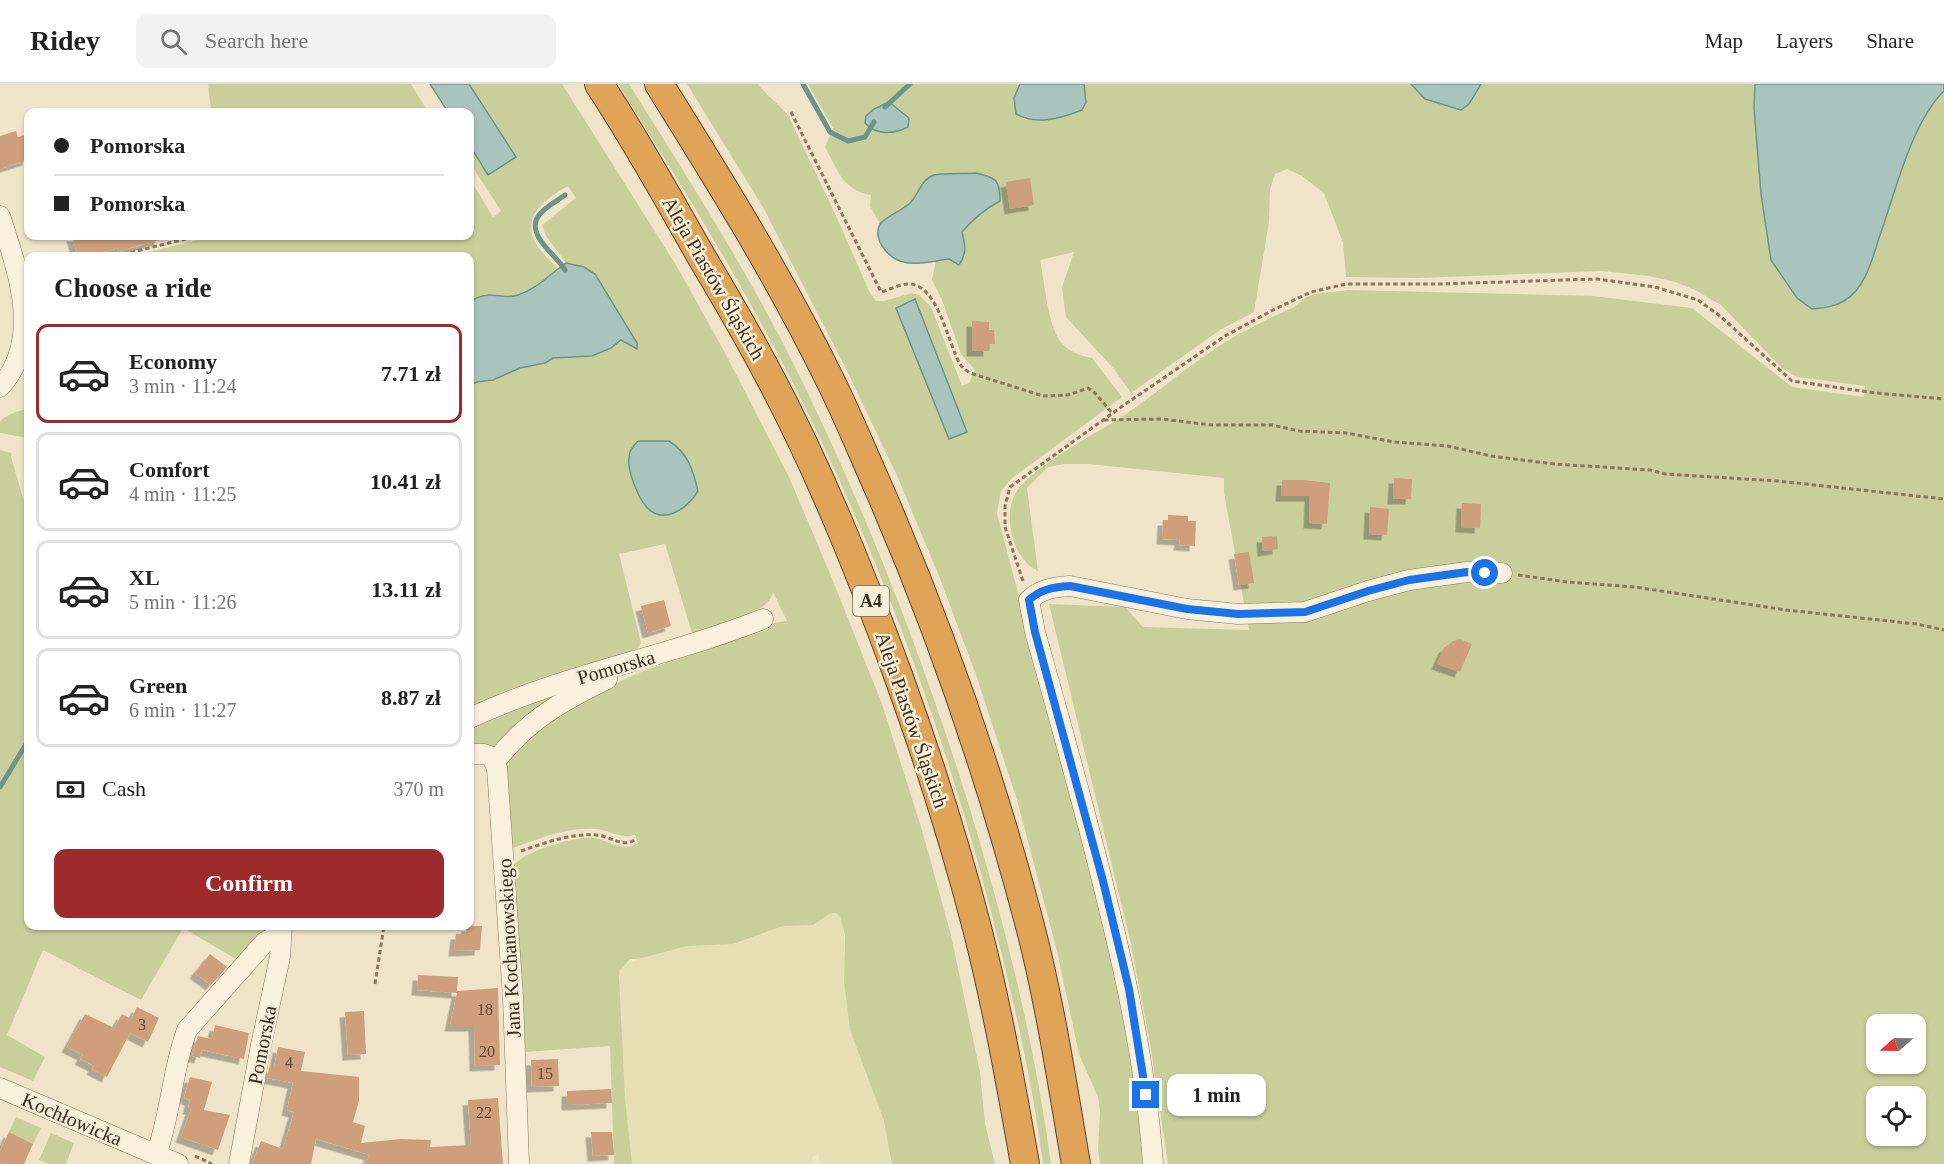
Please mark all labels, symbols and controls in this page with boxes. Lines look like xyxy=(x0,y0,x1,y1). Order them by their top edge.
search box xyxy=(136,14,556,68)
text: Ridey xyxy=(30,25,100,56)
icon: search xyxy=(157,25,190,58)
text: Search here xyxy=(205,28,308,53)
text: Map xyxy=(1705,29,1743,53)
text: Layers xyxy=(1776,29,1833,53)
text: Share xyxy=(1866,29,1914,53)
text: Pomorska xyxy=(90,133,185,158)
text: Pomorska xyxy=(90,191,185,216)
street label: Aleja Piastów Śląskich xyxy=(657,192,771,364)
text: Choose a ride xyxy=(54,273,212,303)
icon: car xyxy=(57,347,111,401)
text: Economy xyxy=(129,349,217,374)
text: 7.71 zł xyxy=(381,361,441,386)
text: 3 min · 11:24 xyxy=(129,375,237,397)
icon: car xyxy=(57,455,111,509)
text: Comfort xyxy=(129,457,210,482)
text: 10.41 zł xyxy=(370,469,441,494)
text: 4 min · 11:25 xyxy=(129,483,237,505)
route start xyxy=(1471,559,1498,586)
icon: car xyxy=(57,563,111,617)
text: XL xyxy=(129,565,160,590)
text: 13.11 zł xyxy=(371,577,441,602)
road number: A4 xyxy=(853,586,889,616)
text: 5 min · 11:26 xyxy=(129,591,237,613)
street label: Aleja Piastów Śląskich xyxy=(871,629,953,811)
street label: Pomorska xyxy=(575,645,658,689)
icon: car xyxy=(57,671,111,725)
text: Green xyxy=(129,673,187,698)
text: 8.87 zł xyxy=(381,685,441,710)
text: 6 min · 11:27 xyxy=(129,699,237,721)
icon: cash xyxy=(54,773,87,806)
text: Cash xyxy=(102,776,146,801)
text: 370 m xyxy=(393,778,444,800)
button: Confirm xyxy=(54,849,444,918)
street label: Jana Kochanowskiego xyxy=(493,858,526,1038)
house number: 18 xyxy=(477,1001,493,1018)
street label: Pomorska xyxy=(244,1004,280,1086)
north arrow xyxy=(1866,1014,1926,1074)
map controls xyxy=(1866,1014,1926,1146)
house number: 3 xyxy=(138,1016,146,1033)
house number: 20 xyxy=(479,1043,495,1060)
house number: 4 xyxy=(285,1054,293,1071)
house number: 15 xyxy=(537,1065,553,1082)
callout: 1 min xyxy=(1167,1074,1266,1116)
route end xyxy=(1132,1081,1159,1108)
text: 1 min xyxy=(1192,1084,1241,1106)
button: locate xyxy=(1866,1086,1926,1146)
street label: Kochłowicka xyxy=(19,1088,125,1150)
house number: 22 xyxy=(476,1104,492,1121)

